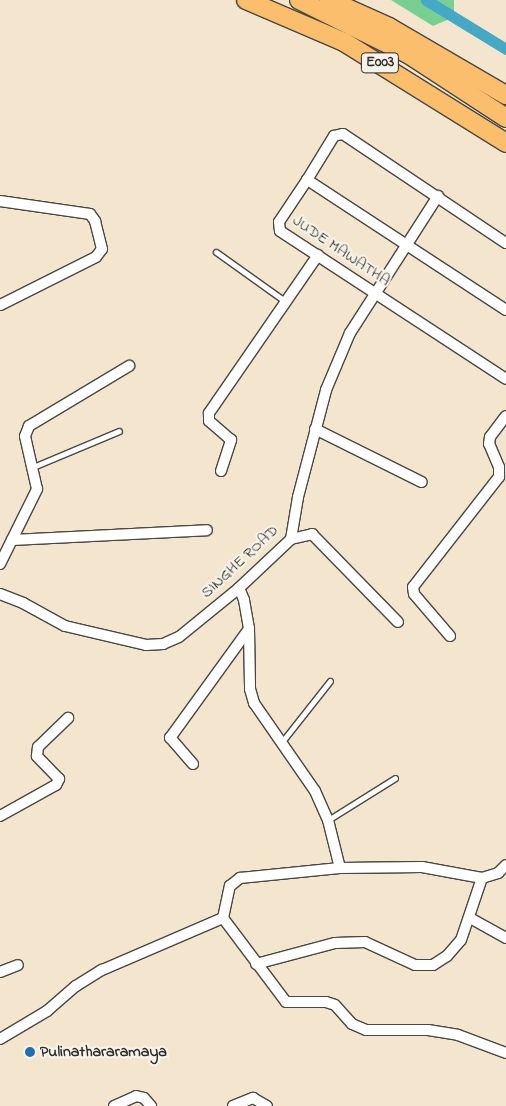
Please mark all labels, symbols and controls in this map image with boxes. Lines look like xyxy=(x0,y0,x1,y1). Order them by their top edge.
road number: E003 xyxy=(360,50,400,76)
street label: JUDE MAWATHA xyxy=(289,211,393,291)
street label: SINGHE ROAD xyxy=(197,521,283,603)
place label: Pulinathararamaya xyxy=(40,1042,167,1062)
marker: Pulinathararamaya xyxy=(24,1046,36,1058)

